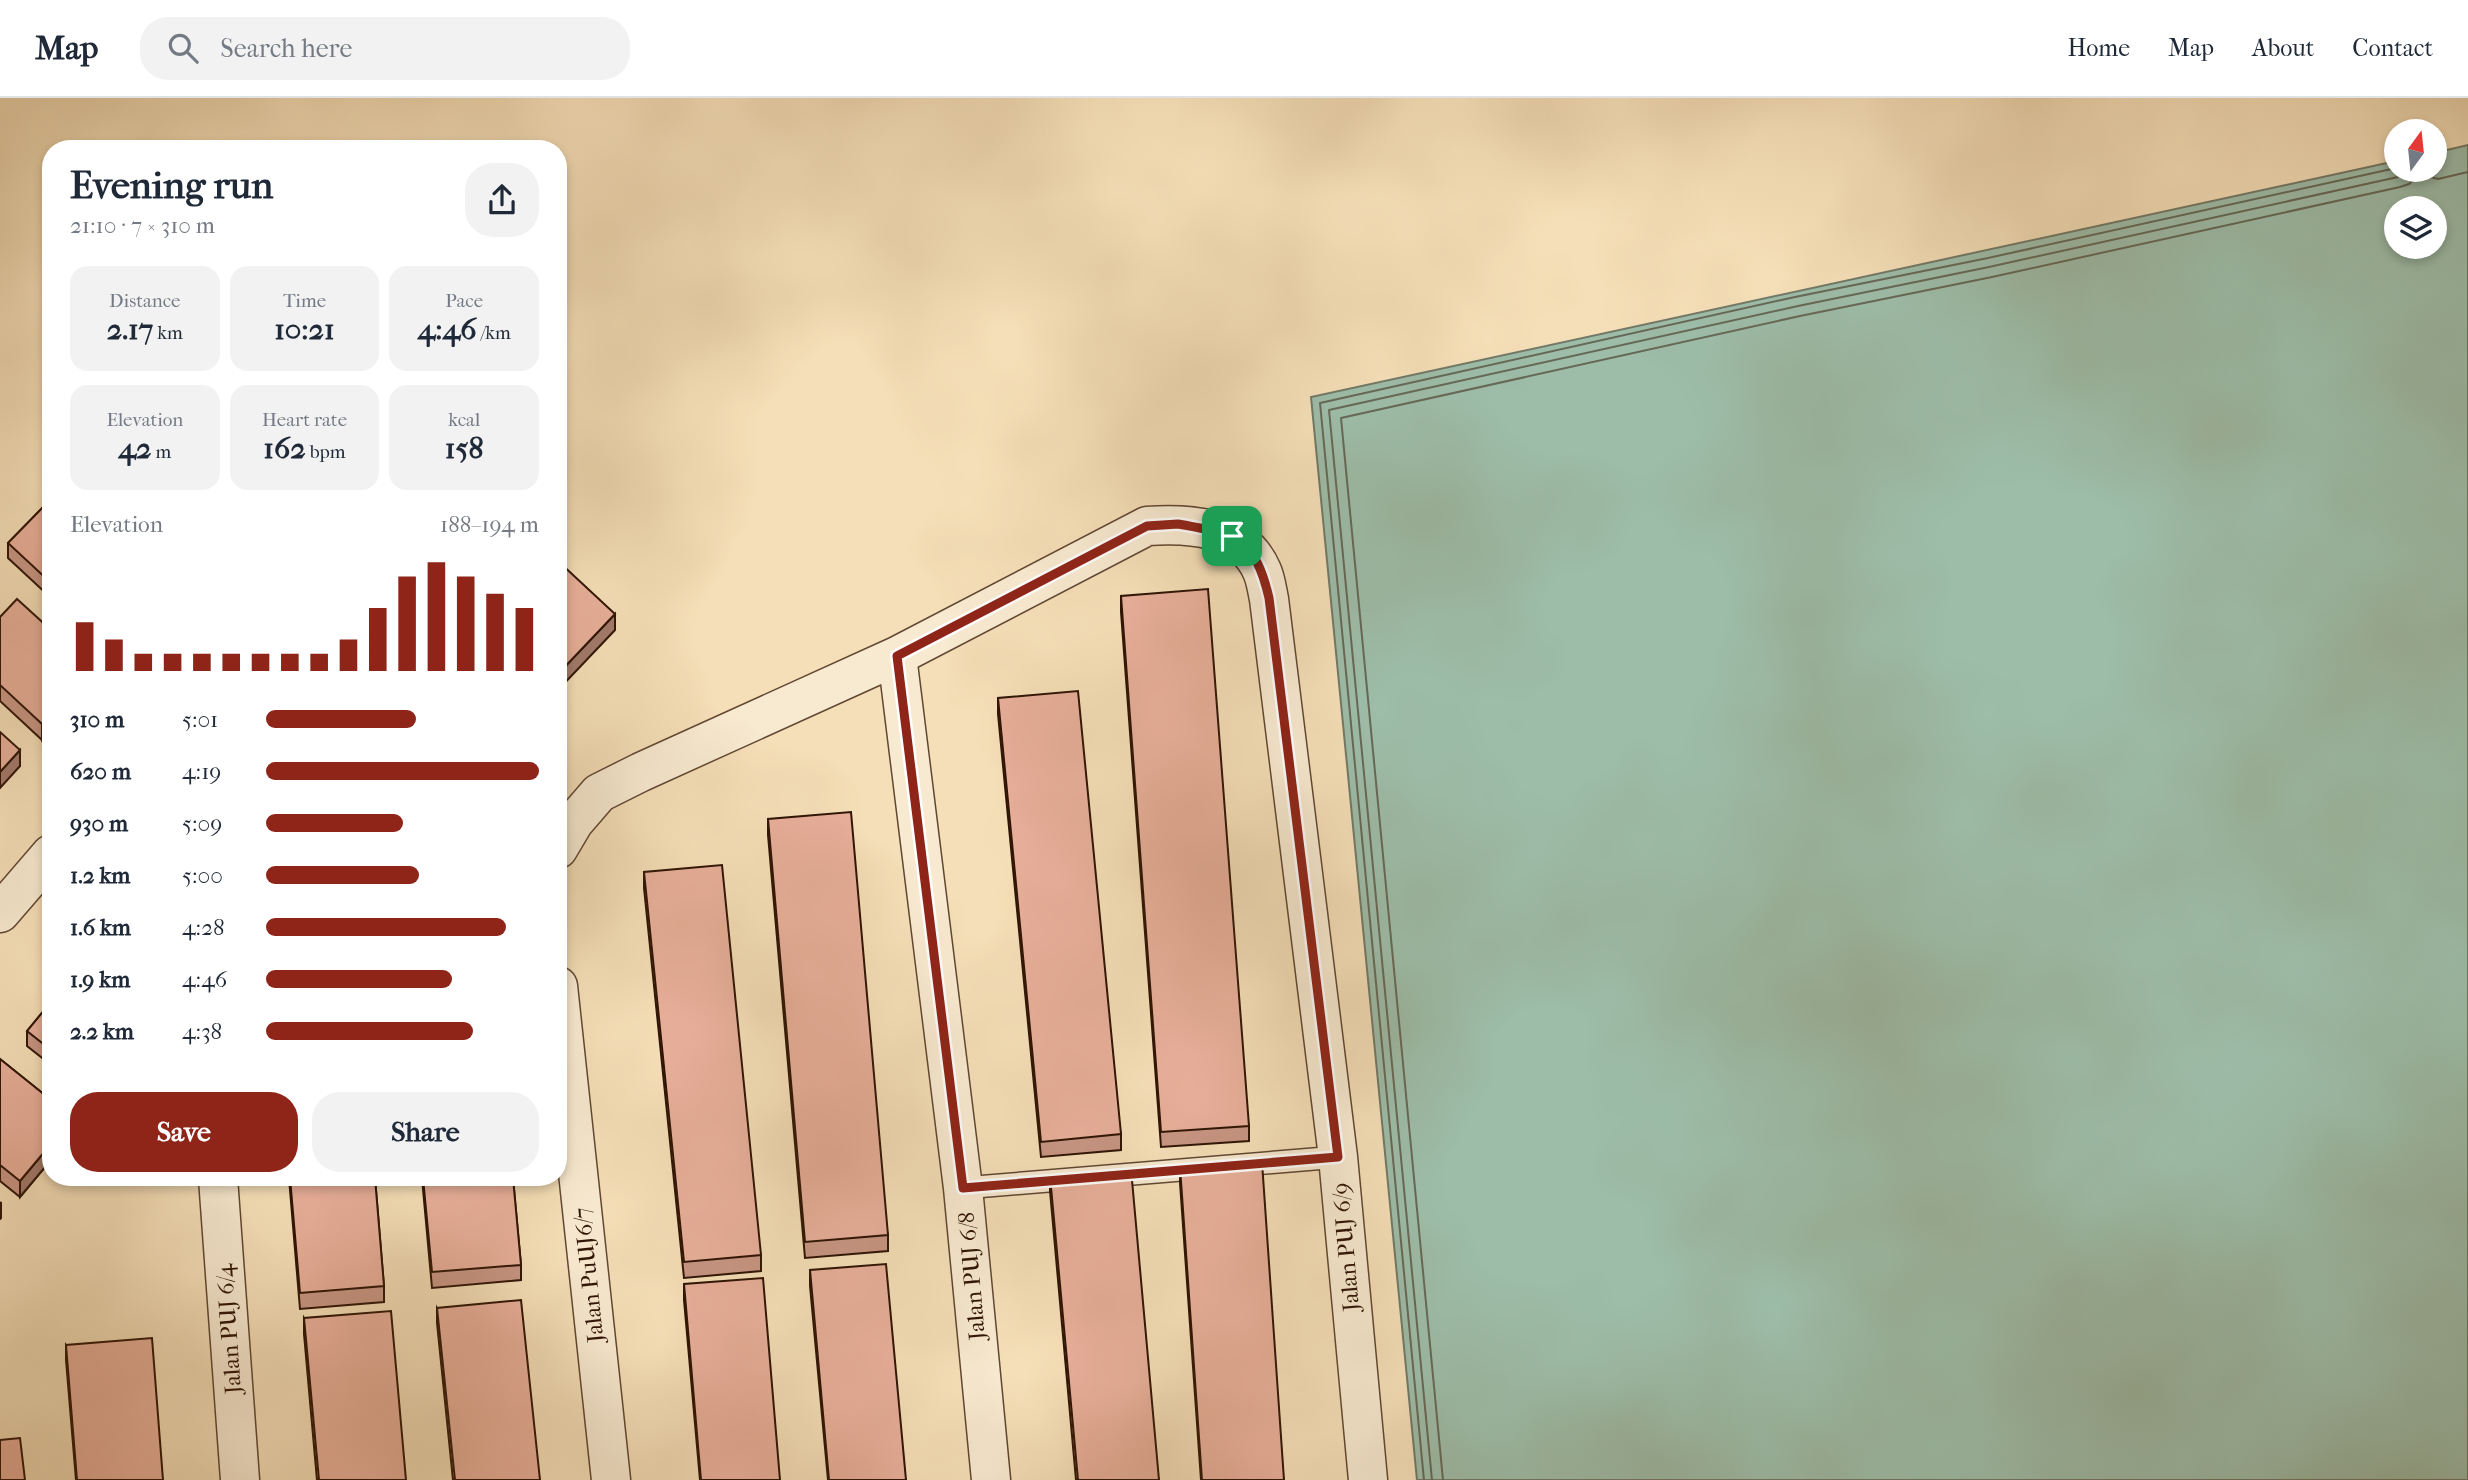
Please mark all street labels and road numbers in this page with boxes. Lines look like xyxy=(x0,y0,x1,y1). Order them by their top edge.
street label: Jalan PUJ 6/9 xyxy=(1327,1181,1365,1315)
street label: Jalan PuUJ6/7 xyxy=(568,1206,610,1346)
street label: Jalan PUJ 6/8 xyxy=(953,1211,991,1343)
street label: Jalan PUJ 6/4 xyxy=(211,1262,247,1397)

